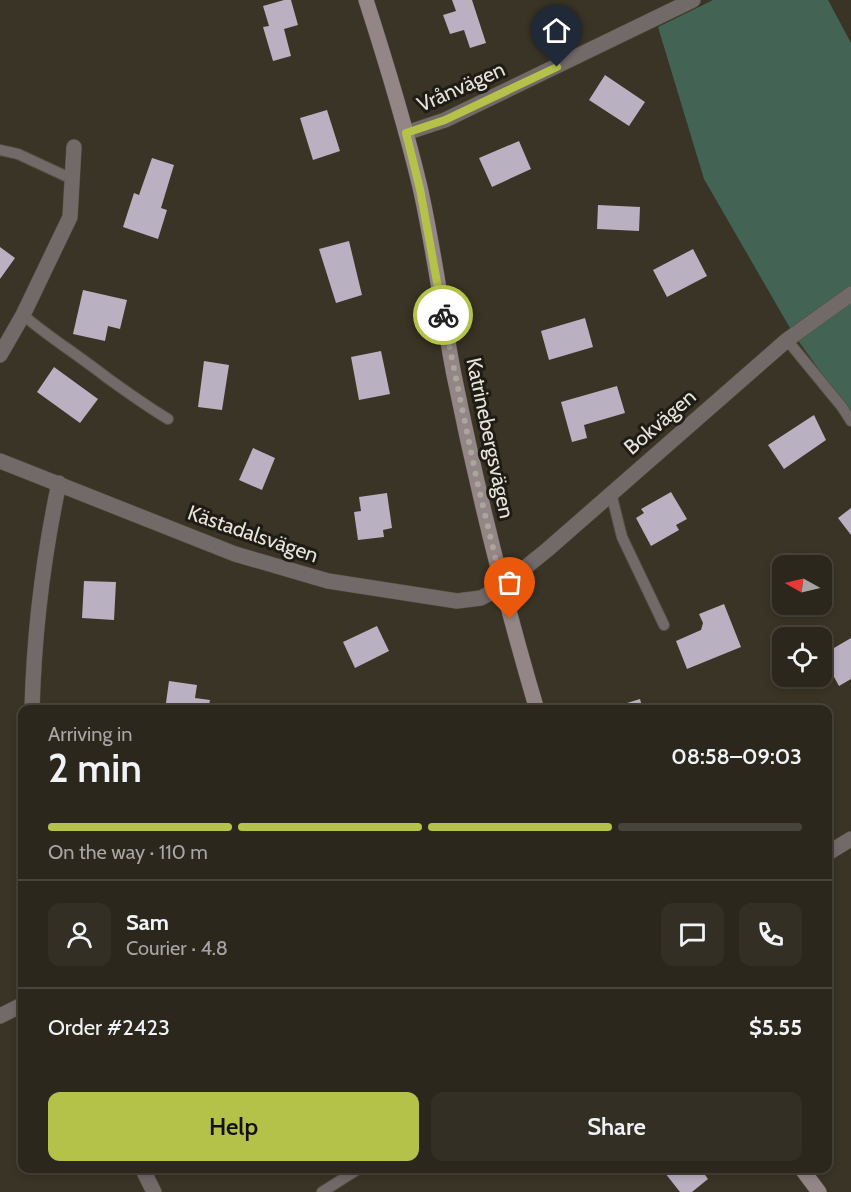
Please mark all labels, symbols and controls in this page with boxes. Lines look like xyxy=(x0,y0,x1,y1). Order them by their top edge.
pin xyxy=(531,5,582,67)
icon: home xyxy=(540,14,573,47)
street label: Vrånvägen xyxy=(413,56,509,117)
courier xyxy=(413,285,473,345)
icon: bike xyxy=(427,299,460,332)
street label: Katrinebergsvägen xyxy=(461,355,520,521)
street label: Bokvägen xyxy=(619,384,701,460)
street label: Kästadalsvägen xyxy=(185,499,322,568)
north arrow xyxy=(772,555,832,615)
map controls xyxy=(772,555,832,687)
pin xyxy=(484,557,535,619)
icon: bag xyxy=(493,566,526,599)
button: locate xyxy=(772,627,832,687)
text: Arriving in xyxy=(48,722,132,746)
text: 08:58–09:03 xyxy=(671,743,802,770)
text: 2 min xyxy=(48,744,142,792)
text: On the way · 110 m xyxy=(48,840,208,864)
button: person xyxy=(48,903,111,966)
button: chat xyxy=(661,903,724,966)
button: phone xyxy=(739,903,802,966)
text: Sam xyxy=(126,909,169,936)
text: Courier · 4.8 xyxy=(126,936,228,960)
text: Order #2423 xyxy=(48,1014,170,1041)
text: $5.55 xyxy=(749,1014,802,1041)
button: Help xyxy=(48,1092,419,1161)
button: Share xyxy=(431,1092,802,1161)

